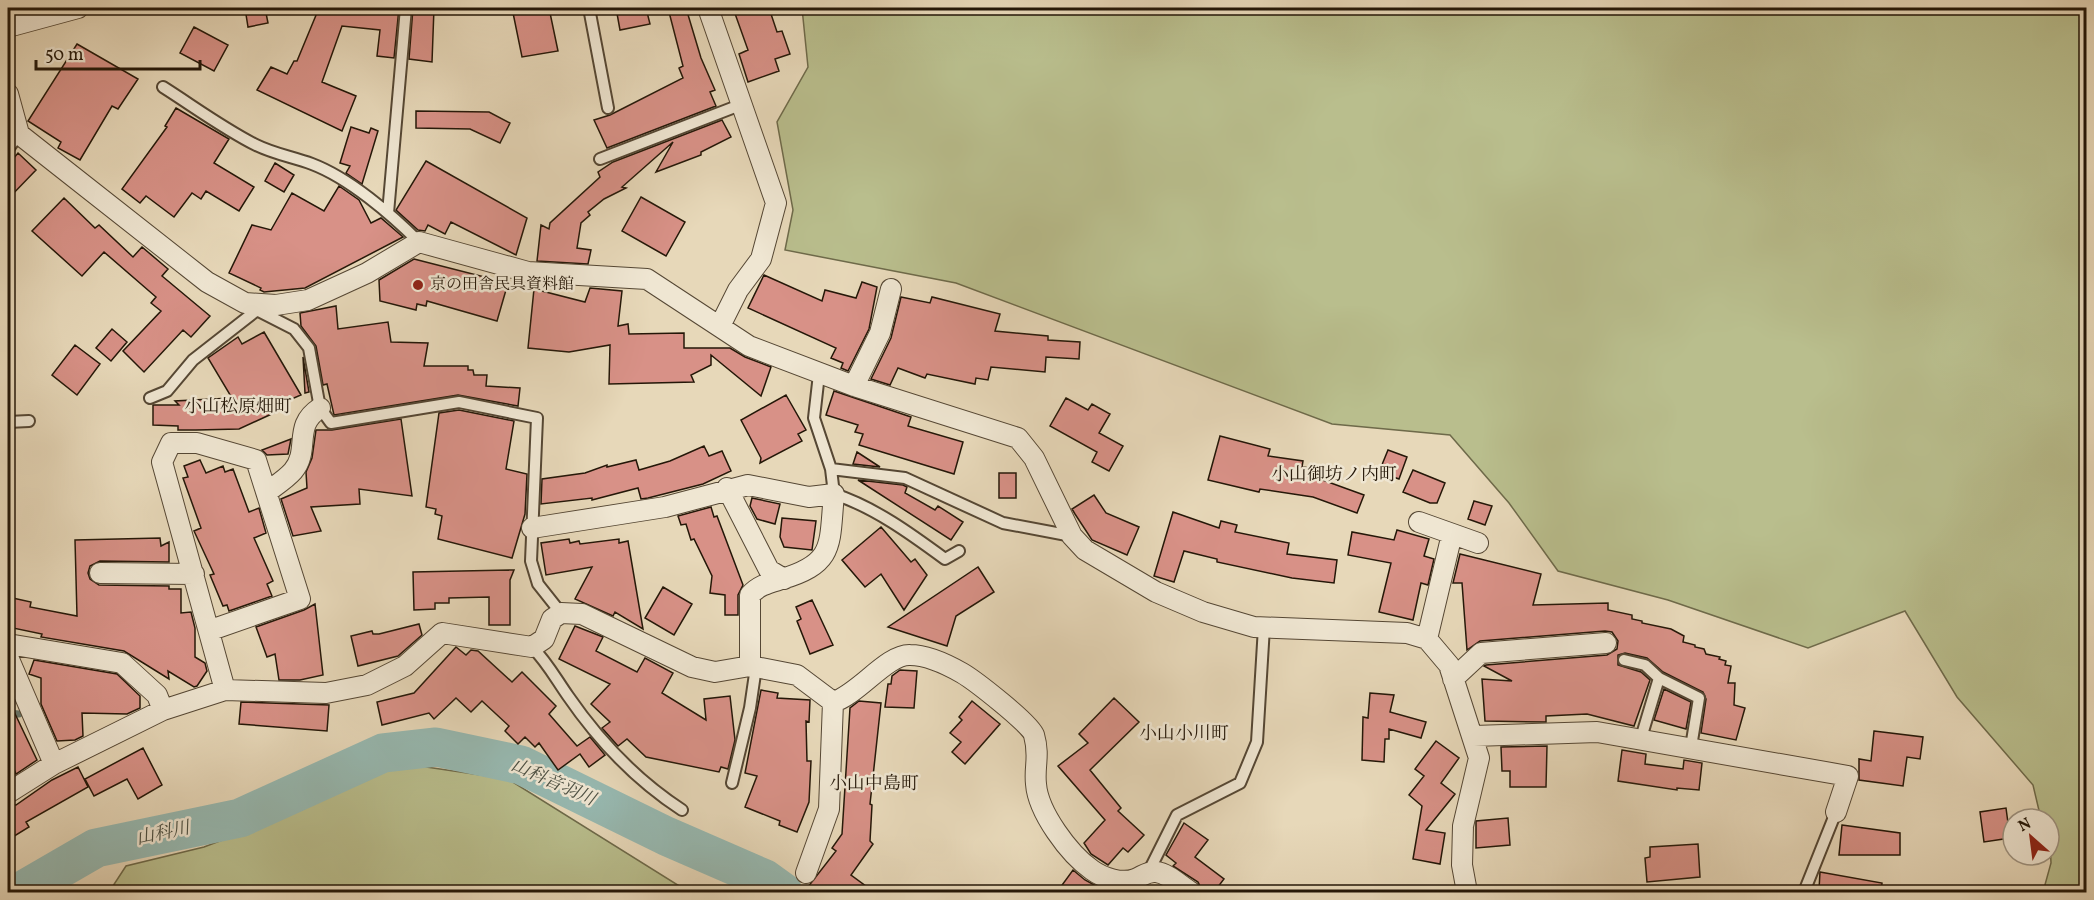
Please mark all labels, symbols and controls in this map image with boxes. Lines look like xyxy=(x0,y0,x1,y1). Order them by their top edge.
scale bar xyxy=(36,33,200,71)
text: 50 m xyxy=(45,43,84,68)
place label: 京の田舎民具資料館 xyxy=(430,274,574,296)
marker: 京の田舎民具資料館 xyxy=(411,278,425,292)
district label: 小山松原畑町 xyxy=(184,395,292,420)
district label: 小山御坊ノ内町 xyxy=(1271,463,1397,488)
district label: 小山小川町 xyxy=(1139,722,1229,747)
water label: 山科音羽川 xyxy=(507,753,601,814)
district label: 小山中島町 xyxy=(829,772,919,797)
north arrow xyxy=(2001,807,2061,867)
text: N xyxy=(2015,813,2036,838)
water label: 山科川 xyxy=(134,816,194,852)

